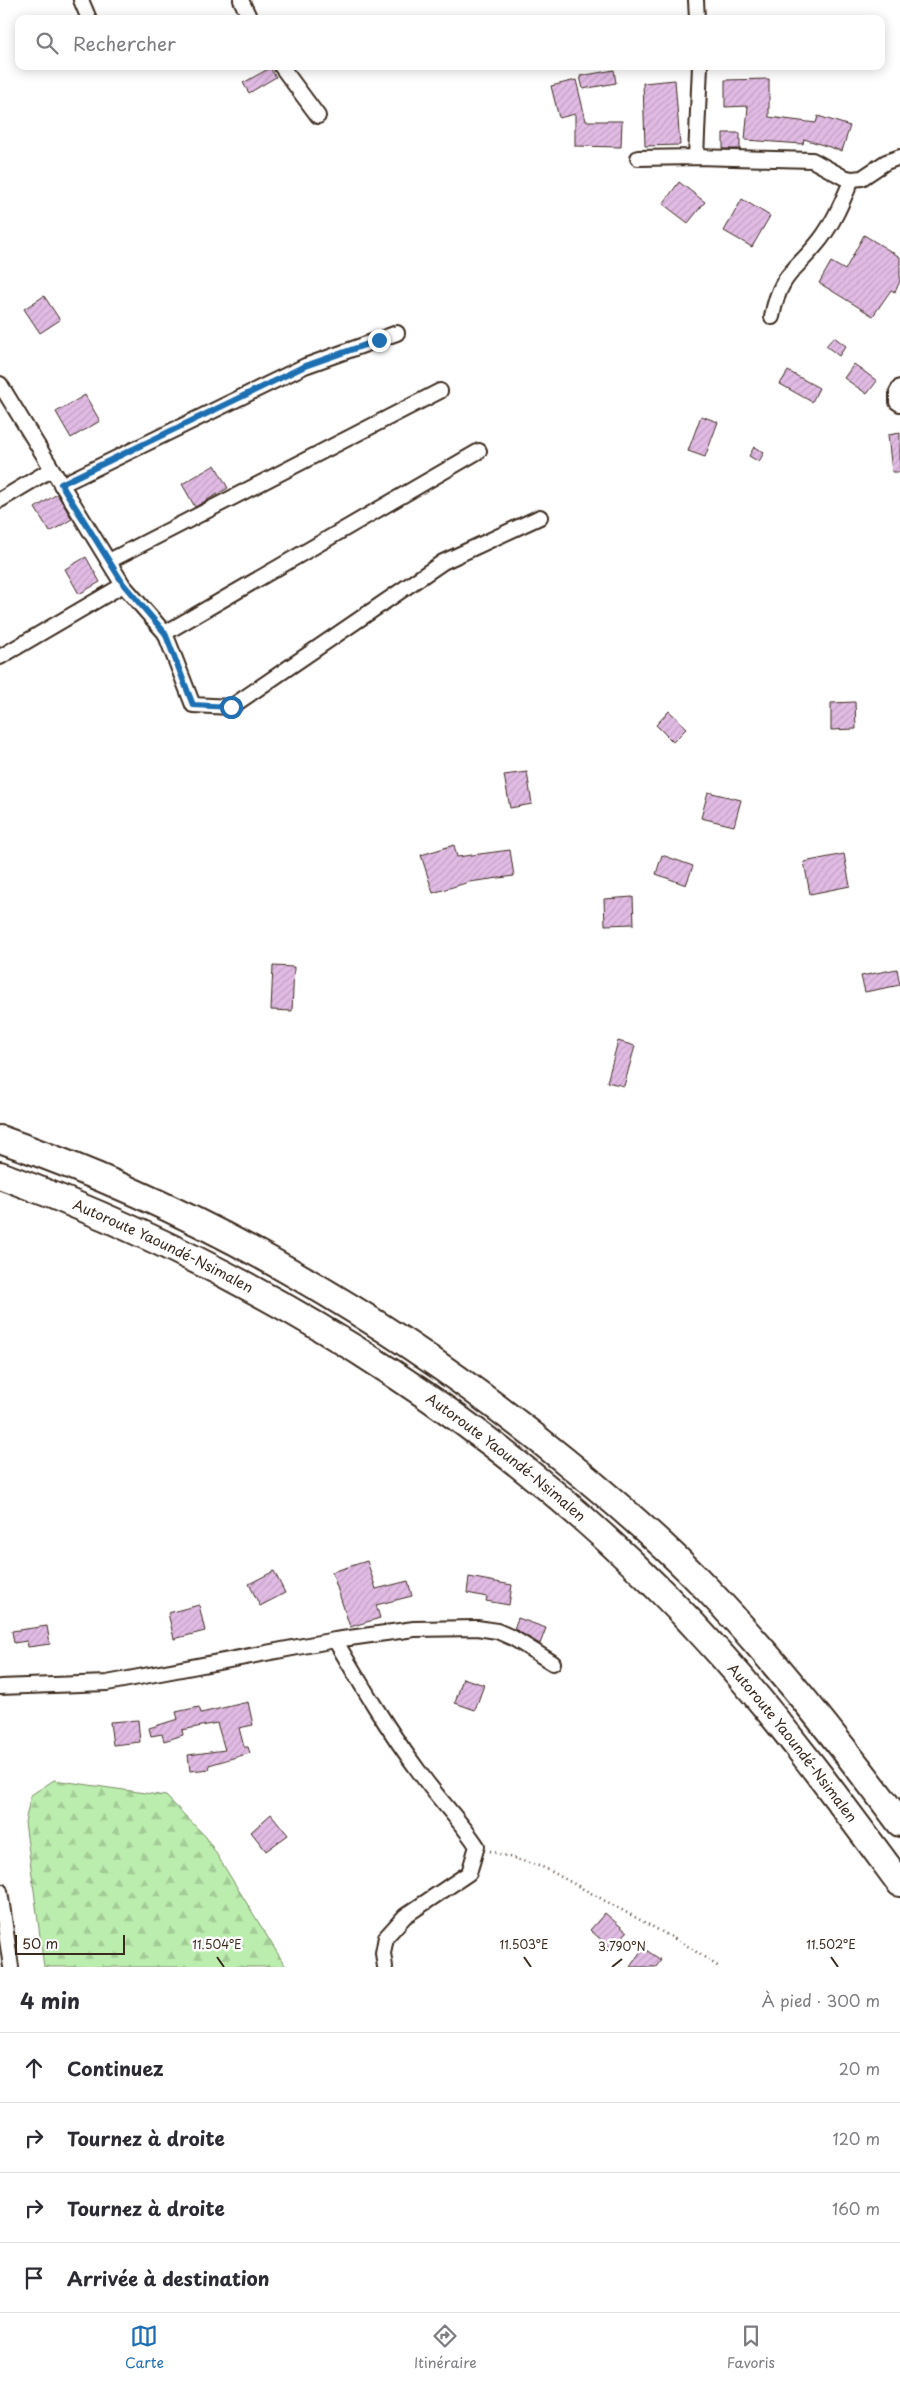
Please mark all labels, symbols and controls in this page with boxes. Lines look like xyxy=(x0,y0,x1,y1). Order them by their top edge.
search box xyxy=(15,15,885,70)
icon: search xyxy=(33,29,61,57)
text: Rechercher xyxy=(73,29,176,57)
route end xyxy=(368,329,391,352)
route start xyxy=(220,696,243,719)
street label: Autoroute Yaoundé-Nsimalen xyxy=(70,1194,257,1298)
street label: Autoroute Yaoundé-Nsimalen xyxy=(422,1388,591,1526)
street label: Autoroute Yaoundé-Nsimalen xyxy=(723,1658,863,1827)
scale bar xyxy=(15,1932,125,1955)
text: 50 m xyxy=(22,1933,58,1954)
text: 11.504°E xyxy=(192,1935,242,1953)
text: 11.503°E xyxy=(499,1935,549,1953)
text: 11.502°E xyxy=(806,1935,856,1953)
text: 3.790°N xyxy=(598,1937,646,1955)
text: 4 min xyxy=(20,1984,80,2016)
text: À pied · 300 m xyxy=(762,1988,880,2012)
icon: ahead xyxy=(20,2054,48,2082)
text: Continuez xyxy=(67,2054,164,2082)
text: 20 m xyxy=(839,2056,880,2080)
icon: right xyxy=(20,2124,48,2152)
text: Tournez à droite xyxy=(67,2124,225,2152)
text: 120 m xyxy=(833,2126,880,2150)
icon: right xyxy=(20,2194,48,2222)
text: Tournez à droite xyxy=(67,2194,225,2222)
text: 160 m xyxy=(832,2196,880,2220)
icon: arrive xyxy=(20,2264,48,2292)
text: Arrivée à destination xyxy=(67,2264,270,2292)
tab: Carte xyxy=(125,2322,164,2373)
tab: Itinéraire xyxy=(414,2322,477,2373)
tab: Favoris xyxy=(727,2322,775,2373)

